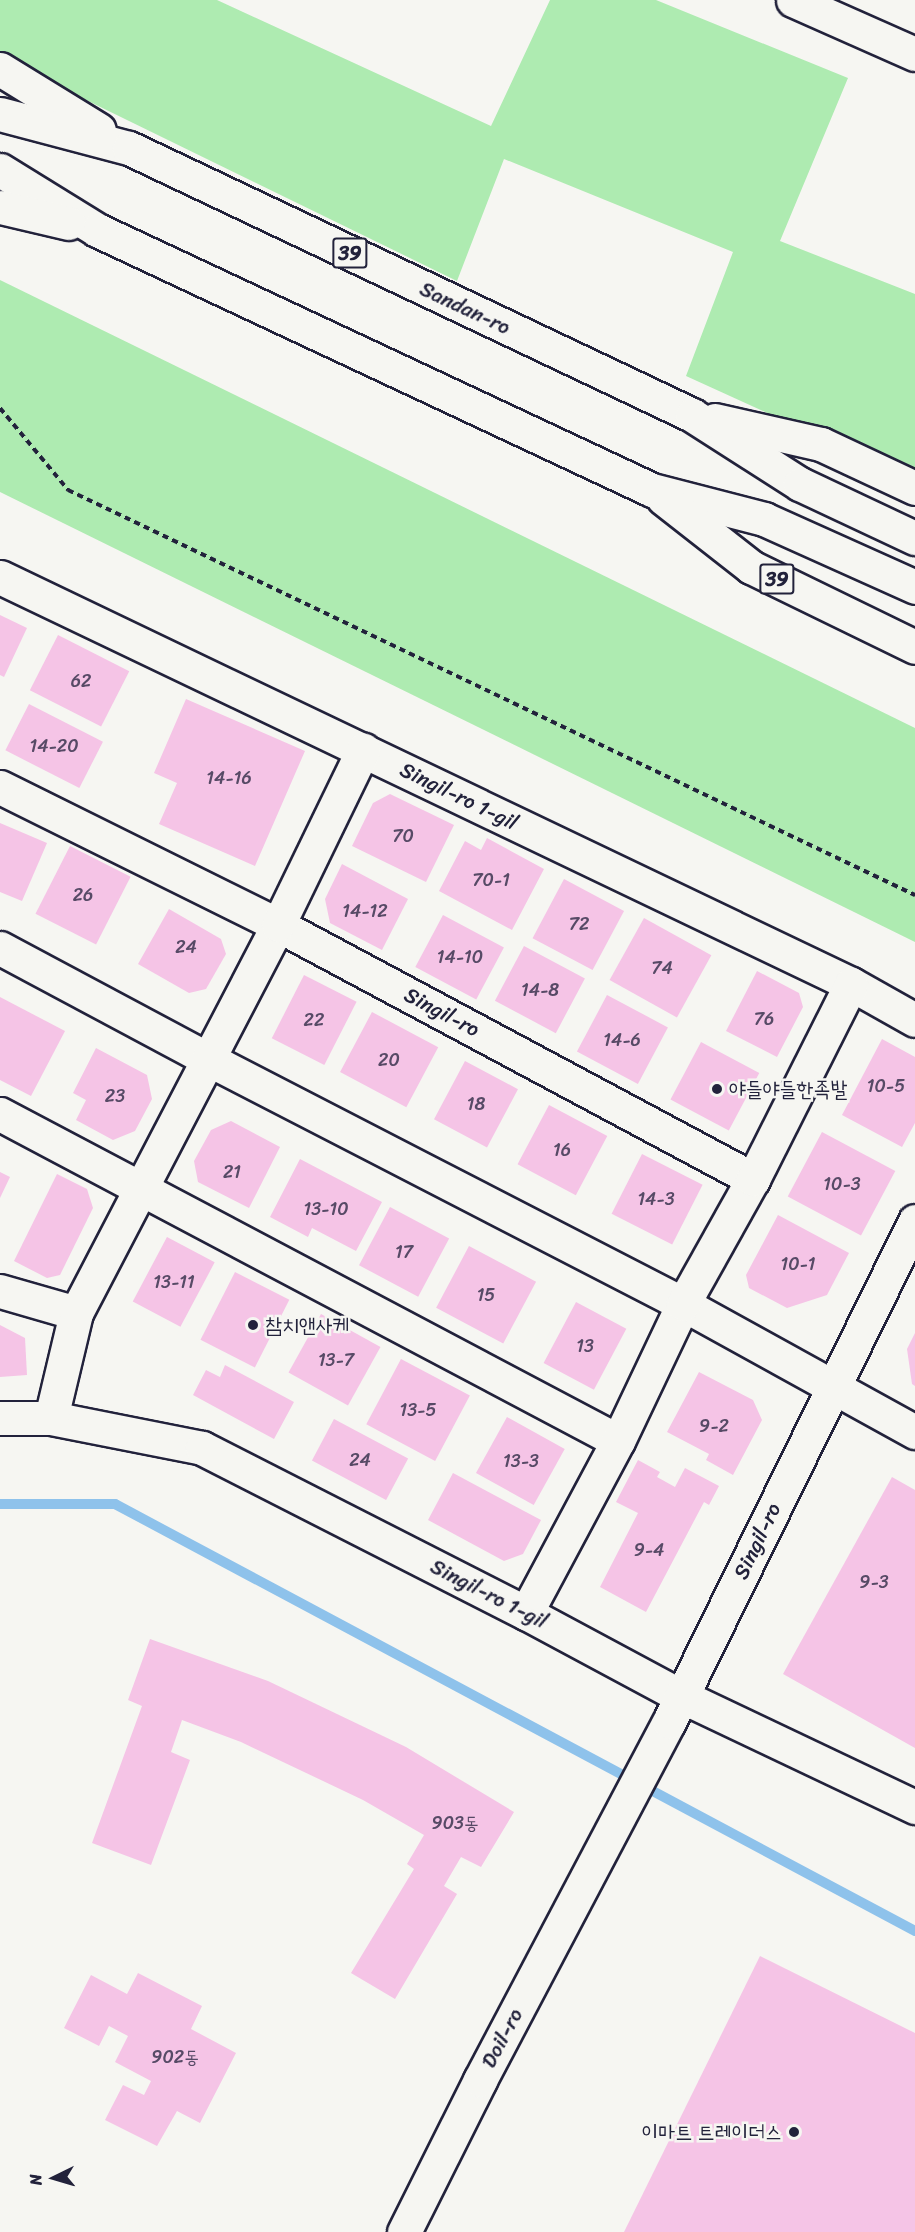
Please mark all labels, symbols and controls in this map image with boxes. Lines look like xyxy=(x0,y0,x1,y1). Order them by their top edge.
road number: 39 xyxy=(332,236,368,270)
street label: Sandan-ro xyxy=(416,276,514,340)
road number: 39 xyxy=(759,562,795,596)
house number: 62 xyxy=(71,670,91,692)
house number: 14-20 xyxy=(29,735,79,757)
street label: Singil-ro 1-gil xyxy=(396,757,522,835)
house number: 14-16 xyxy=(206,767,252,789)
house number: 70 xyxy=(392,825,414,847)
house number: 70-1 xyxy=(472,869,510,891)
house number: 26 xyxy=(73,884,93,906)
house number: 14-12 xyxy=(342,900,388,922)
house number: 72 xyxy=(569,913,589,935)
house number: 24 xyxy=(175,936,197,958)
house number: 14-10 xyxy=(437,946,483,968)
house number: 74 xyxy=(651,957,673,979)
house number: 14-8 xyxy=(521,979,559,1001)
street label: Singil-ro xyxy=(400,982,484,1042)
house number: 76 xyxy=(754,1008,774,1030)
house number: 22 xyxy=(304,1009,324,1031)
house number: 14-6 xyxy=(603,1029,641,1051)
house number: 20 xyxy=(378,1049,400,1071)
house number: 10-5 xyxy=(867,1075,905,1097)
place label: 야들야들한족발 xyxy=(729,1076,847,1102)
marker: 야들야들한족발 xyxy=(710,1082,724,1096)
house number: 23 xyxy=(105,1085,125,1107)
house number: 18 xyxy=(467,1093,485,1115)
house number: 16 xyxy=(553,1139,571,1161)
house number: 21 xyxy=(223,1161,241,1183)
house number: 10-3 xyxy=(823,1173,861,1195)
house number: 14-3 xyxy=(637,1188,675,1210)
house number: 13-10 xyxy=(303,1198,349,1220)
house number: 17 xyxy=(395,1241,413,1263)
house number: 10-1 xyxy=(780,1253,816,1275)
house number: 13-11 xyxy=(153,1271,195,1293)
house number: 15 xyxy=(477,1284,495,1306)
place label: 참치앤사케 xyxy=(265,1312,349,1338)
marker: 참치앤사케 xyxy=(246,1318,260,1332)
house number: 13 xyxy=(576,1335,594,1357)
house number: 13-7 xyxy=(318,1349,354,1371)
house number: 13-5 xyxy=(400,1399,436,1421)
house number: 9-2 xyxy=(699,1415,729,1437)
house number: 24 xyxy=(349,1449,371,1471)
house number: 13-3 xyxy=(503,1450,539,1472)
street label: Singil-ro xyxy=(728,1499,786,1583)
house number: 9-4 xyxy=(634,1539,664,1561)
street label: Singil-ro 1-gil xyxy=(426,1554,552,1634)
house number: 9-3 xyxy=(859,1571,889,1593)
house number: 903동 xyxy=(432,1812,478,1834)
street label: Doil-ro xyxy=(476,2004,528,2072)
house number: 902동 xyxy=(151,2046,199,2068)
place label: 이마트 트레이더스 xyxy=(641,2119,782,2145)
marker: 이마트 트레이더스 xyxy=(787,2125,801,2139)
north arrow xyxy=(24,2148,84,2208)
text: N xyxy=(21,2173,50,2186)

